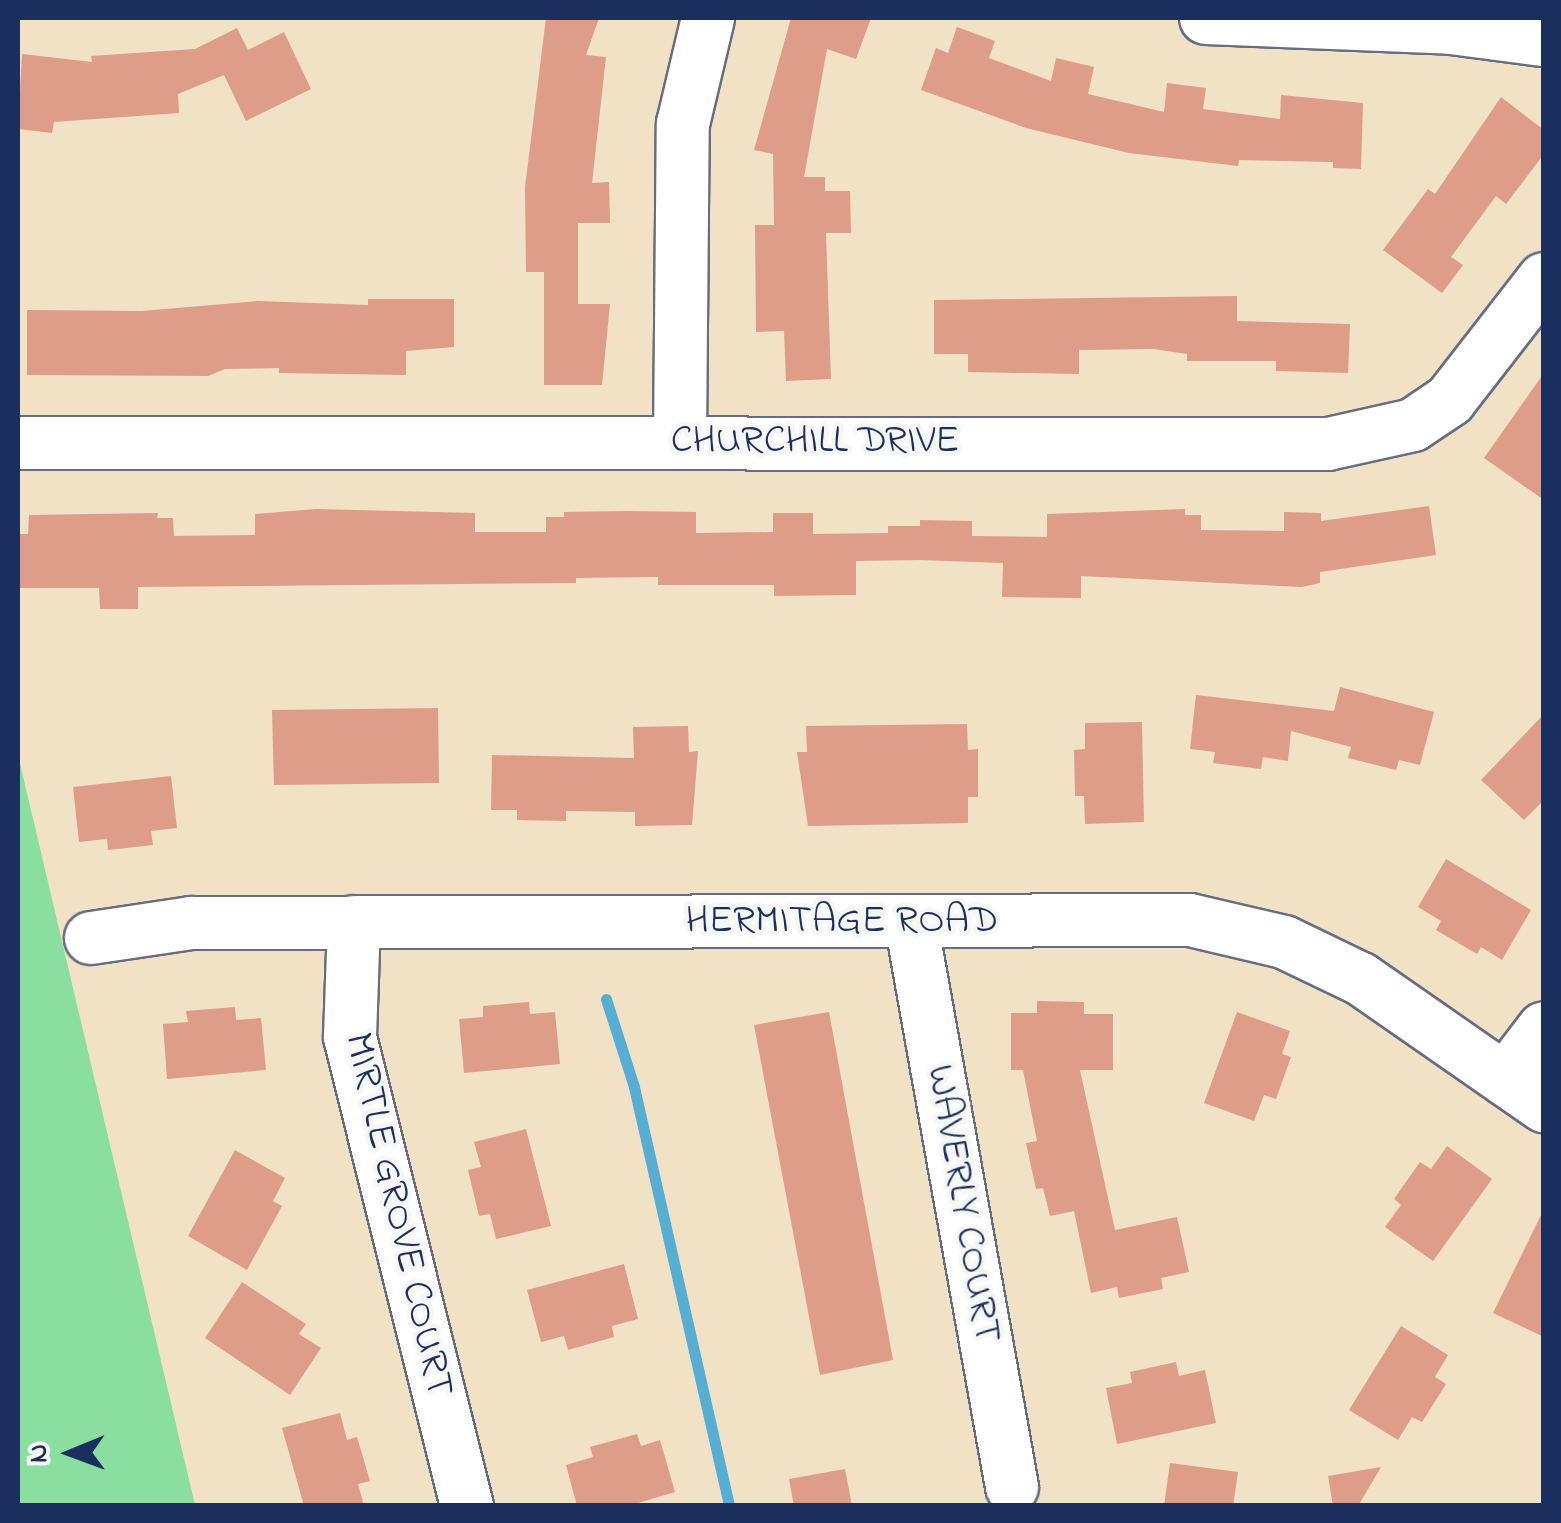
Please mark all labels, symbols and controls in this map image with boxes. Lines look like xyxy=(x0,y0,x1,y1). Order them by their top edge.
street label: CHURCHILL DRIVE xyxy=(671,418,959,466)
street label: HERMITAGE ROAD xyxy=(686,898,998,946)
street label: MIRTLE GROVE COURT xyxy=(332,1028,462,1402)
street label: WAVERLY COURT xyxy=(914,1061,1010,1347)
north arrow xyxy=(20,1403,120,1503)
text: N xyxy=(19,1444,60,1463)

